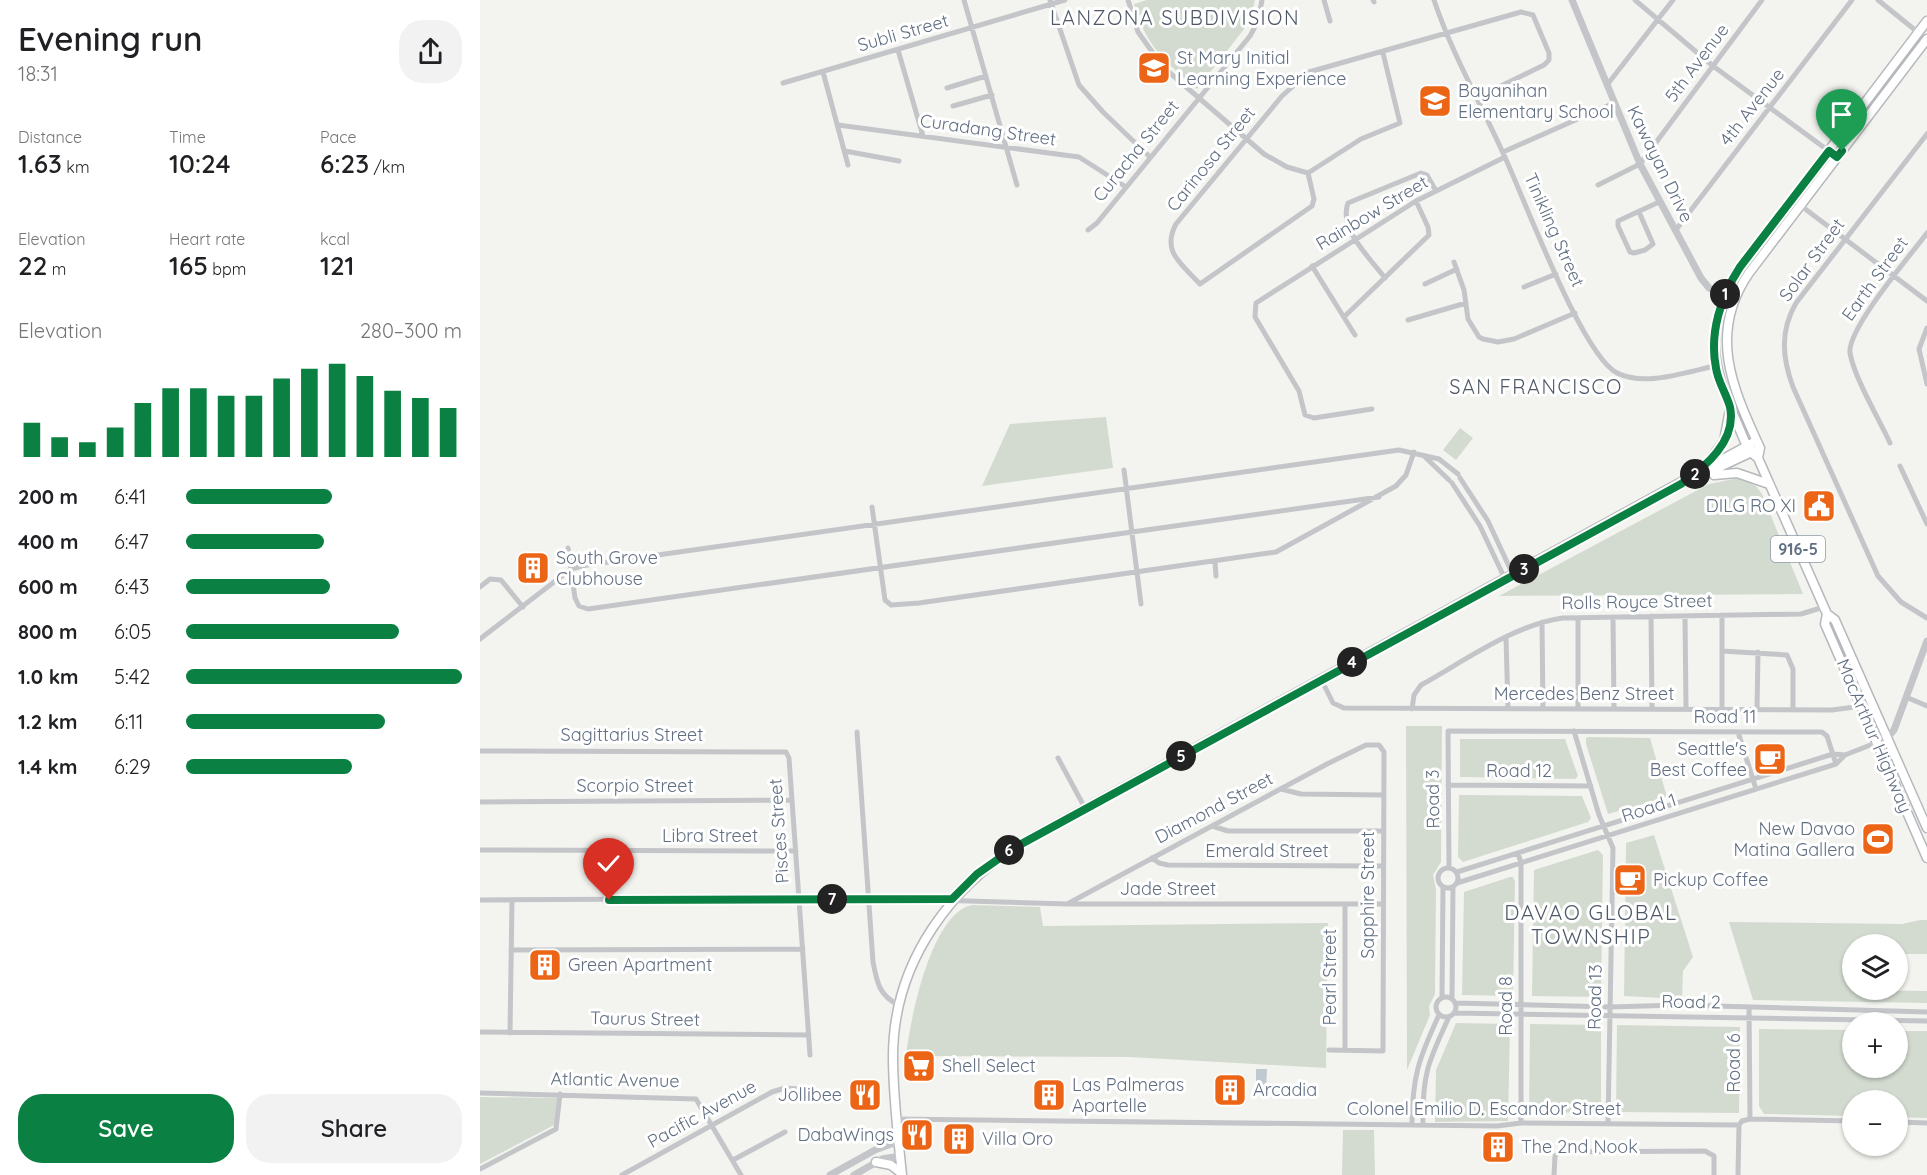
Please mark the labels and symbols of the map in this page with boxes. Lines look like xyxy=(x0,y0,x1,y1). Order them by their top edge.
district label: LANZONA SUBDIVISION xyxy=(1050,5,1300,30)
street label: Subli Street xyxy=(855,9,951,56)
street label: 5th Avenue xyxy=(1660,19,1734,107)
place label: St Mary Initial Learning Experience xyxy=(1177,46,1346,90)
school or university icon: St Mary Initial Learning Experience xyxy=(1136,50,1172,86)
street label: 4th Avenue xyxy=(1714,63,1789,150)
place label: Bayanihan Elementary School xyxy=(1458,79,1614,123)
school or university icon: Bayanihan Elementary School xyxy=(1417,83,1453,119)
pin xyxy=(1816,89,1867,151)
street label: Curacha Street xyxy=(1088,95,1184,206)
street label: Carinosa Street xyxy=(1161,102,1260,216)
street label: Kawayan Drive xyxy=(1622,102,1699,226)
street label: Curadang Street xyxy=(919,109,1058,150)
street label: Tinikling Street xyxy=(1519,169,1590,290)
street label: Rainbow Street xyxy=(1312,170,1432,255)
street label: Solar Street xyxy=(1774,214,1849,306)
street label: Earth Street xyxy=(1836,232,1913,325)
pin: 1 xyxy=(1710,279,1740,309)
district label: SAN FRANCISCO xyxy=(1449,374,1623,399)
pin: 2 xyxy=(1680,459,1710,489)
public building icon: DILG RO XI xyxy=(1801,488,1837,524)
place label: DILG RO XI xyxy=(1706,494,1796,517)
road number: 916-5 xyxy=(1771,536,1825,562)
place label: South Grove Clubhouse xyxy=(556,546,658,590)
building icon: South Grove Clubhouse xyxy=(515,550,551,586)
pin: 3 xyxy=(1509,554,1539,584)
street label: Rolls Royce Street xyxy=(1561,589,1713,614)
pin: 4 xyxy=(1337,647,1367,677)
street label: MacArthur Highway xyxy=(1832,655,1917,816)
street label: Mercedes Benz Street xyxy=(1494,682,1674,705)
street label: Road 11 xyxy=(1694,705,1756,728)
street label: Sagittarius Street xyxy=(561,723,703,746)
place label: Seattle's Best Coffee xyxy=(1650,737,1747,781)
pin: 5 xyxy=(1166,741,1196,771)
cafe icon: Seattle's Best Coffee xyxy=(1752,741,1788,777)
street label: Road 12 xyxy=(1486,759,1552,782)
street label: Diamond Street xyxy=(1151,767,1277,848)
street label: Road 3 xyxy=(1420,769,1445,829)
street label: Scorpio Street xyxy=(577,774,693,797)
street label: Pisces Street xyxy=(763,778,794,884)
street label: Road 1 xyxy=(1619,788,1679,827)
place label: New Davao Matina Gallera xyxy=(1733,817,1855,861)
sports icon: New Davao Matina Gallera xyxy=(1860,821,1896,857)
street label: Libra Street xyxy=(662,824,758,847)
street label: Sapphire Street xyxy=(1356,831,1379,959)
pin: 6 xyxy=(994,835,1024,865)
pin xyxy=(583,838,634,900)
street label: Emerald Street xyxy=(1205,839,1329,862)
cafe icon: Pickup Coffee xyxy=(1612,862,1648,898)
place label: Pickup Coffee xyxy=(1653,868,1768,891)
street label: Jade Street xyxy=(1120,877,1216,900)
pin: 7 xyxy=(817,884,847,914)
district label: DAVAO GLOBAL TOWNSHIP xyxy=(1504,899,1678,949)
street label: Pearl Street xyxy=(1318,929,1341,1025)
building icon: Green Apartment xyxy=(527,947,563,983)
place label: Green Apartment xyxy=(568,953,712,976)
street label: Road 13 xyxy=(1582,964,1607,1030)
street label: Road 8 xyxy=(1494,976,1517,1036)
street label: Road 2 xyxy=(1661,989,1721,1014)
street label: Taurus Street xyxy=(590,1006,700,1031)
street label: Road 6 xyxy=(1722,1033,1745,1093)
supermarket icon: Shell Select xyxy=(901,1048,937,1084)
place label: Shell Select xyxy=(942,1054,1036,1077)
street label: Atlantic Avenue xyxy=(550,1067,680,1092)
building icon: Arcadia xyxy=(1212,1072,1248,1108)
place label: Las Palmeras Apartelle xyxy=(1072,1073,1184,1117)
street label: Pacific Avenue xyxy=(643,1074,760,1153)
restaurant icon: Jollibee xyxy=(847,1077,883,1113)
building icon: Las Palmeras Apartelle xyxy=(1031,1077,1067,1113)
place label: Arcadia xyxy=(1253,1078,1317,1101)
place label: Jollibee xyxy=(777,1083,842,1106)
street label: Colonel Emilio D. Escandor Street xyxy=(1347,1097,1621,1120)
restaurant icon: DabaWings xyxy=(899,1117,935,1153)
building icon: Villa Oro xyxy=(941,1121,977,1157)
place label: DabaWings xyxy=(797,1123,894,1146)
place label: Villa Oro xyxy=(982,1127,1053,1150)
building icon: The 2nd Nook xyxy=(1480,1129,1516,1165)
place label: The 2nd Nook xyxy=(1521,1135,1638,1158)

